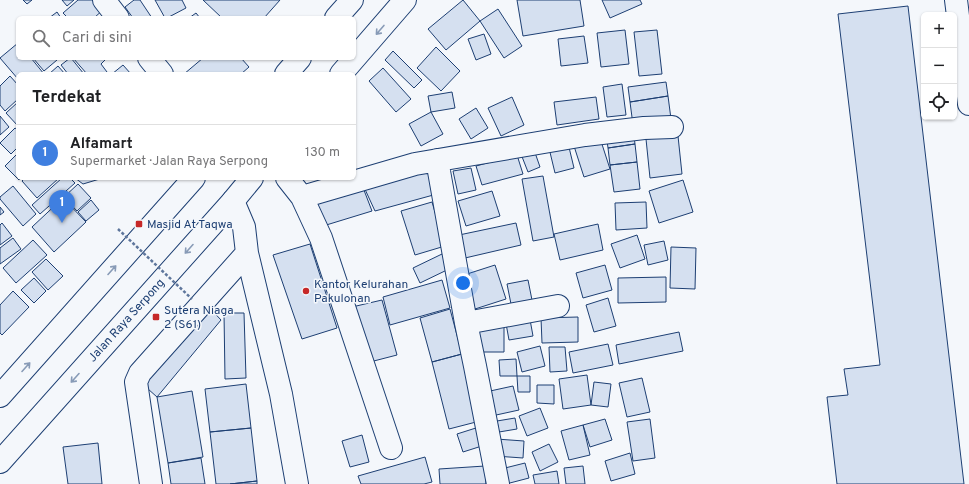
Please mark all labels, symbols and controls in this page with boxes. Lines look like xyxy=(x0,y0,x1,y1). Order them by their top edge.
map controls xyxy=(921,12,957,120)
button: + xyxy=(921,12,957,48)
search box xyxy=(16,16,356,60)
one-way arrow xyxy=(375,24,384,35)
icon: search xyxy=(30,27,52,49)
text: Cari di sini xyxy=(62,29,132,48)
button: − xyxy=(921,48,957,84)
button: locate xyxy=(921,84,957,120)
text: Terdekat xyxy=(32,87,101,109)
text: Alfamart xyxy=(70,135,133,154)
text: 1 xyxy=(42,145,48,161)
text: 130 m xyxy=(305,145,340,161)
text: Supermarket · Jalan Raya Serpong xyxy=(70,154,268,170)
pin: 1 xyxy=(49,190,75,223)
place label: Masjid At Taqwa xyxy=(147,217,233,233)
marker: Masjid At Taqwa xyxy=(134,219,144,229)
one-way arrow xyxy=(185,244,194,254)
one-way arrow xyxy=(108,265,117,275)
your location xyxy=(453,273,473,293)
street label: Jalan Raya Serpong xyxy=(85,276,168,366)
place label: Kantor Kelurahan Pakulonan xyxy=(314,277,408,307)
marker: Kantor Kelurahan Pakulonan xyxy=(301,286,311,296)
place label: Sutera Niaga 2 (S61) xyxy=(164,303,234,333)
marker: Sutera Niaga 2 (S61) xyxy=(151,312,161,322)
one-way arrow xyxy=(21,363,30,373)
one-way arrow xyxy=(70,373,79,383)

